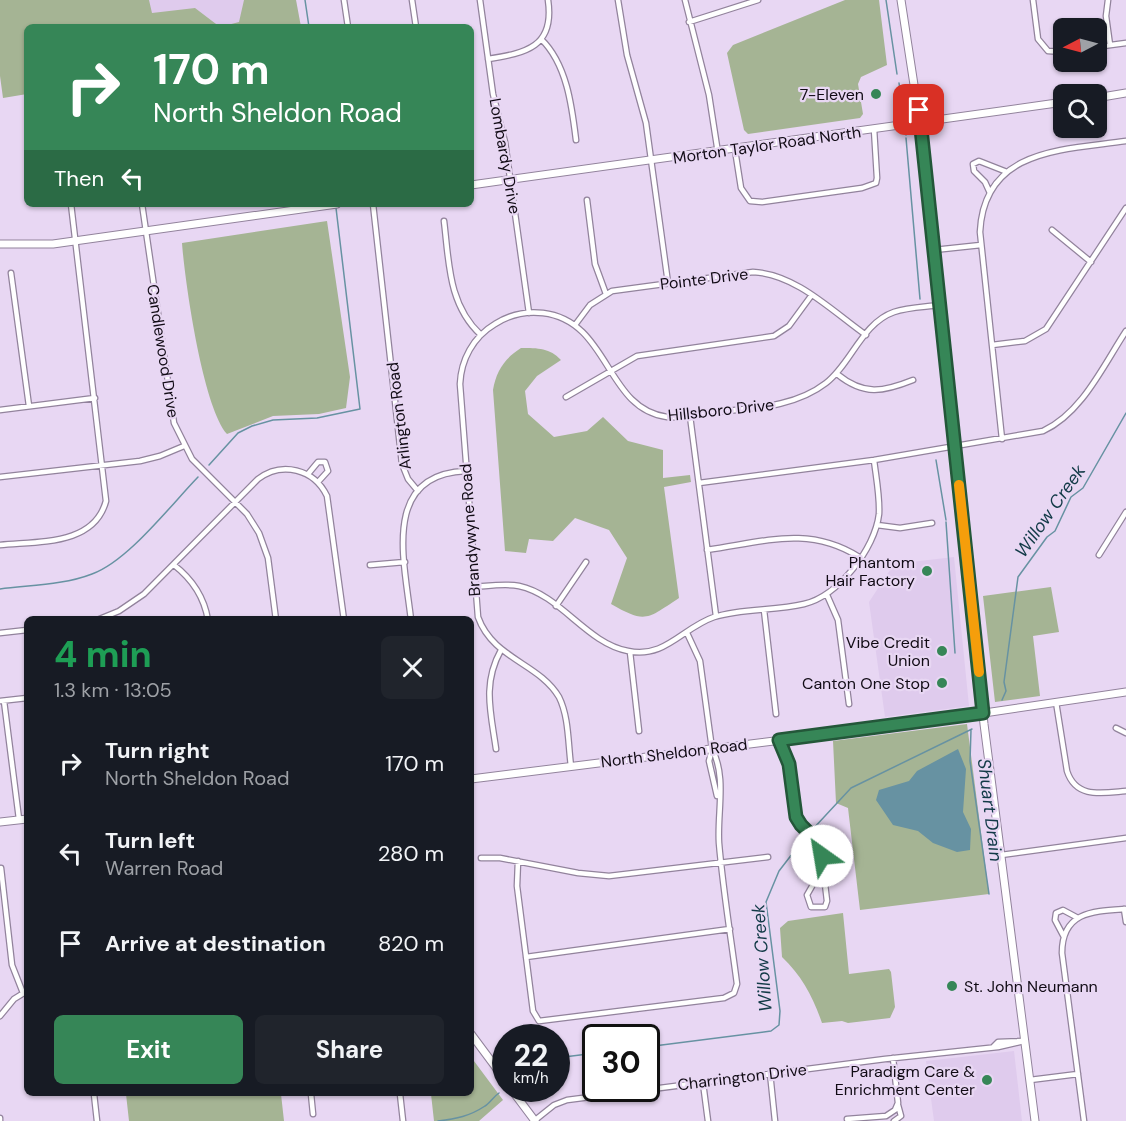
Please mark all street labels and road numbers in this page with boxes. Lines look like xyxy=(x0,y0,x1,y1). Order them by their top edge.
street label: Lombardy Drive xyxy=(484,96,526,216)
street label: Morton Taylor Road North xyxy=(672,121,862,169)
street label: Pointe Drive xyxy=(659,263,749,295)
street label: Candlewood Drive xyxy=(142,283,184,419)
street label: Arlington Road xyxy=(382,361,416,471)
street label: Hillsboro Drive xyxy=(667,394,775,426)
street label: Brandywyne Road xyxy=(455,463,485,597)
street label: North Sheldon Road xyxy=(599,734,749,772)
street label: Charrington Drive xyxy=(676,1059,808,1095)

